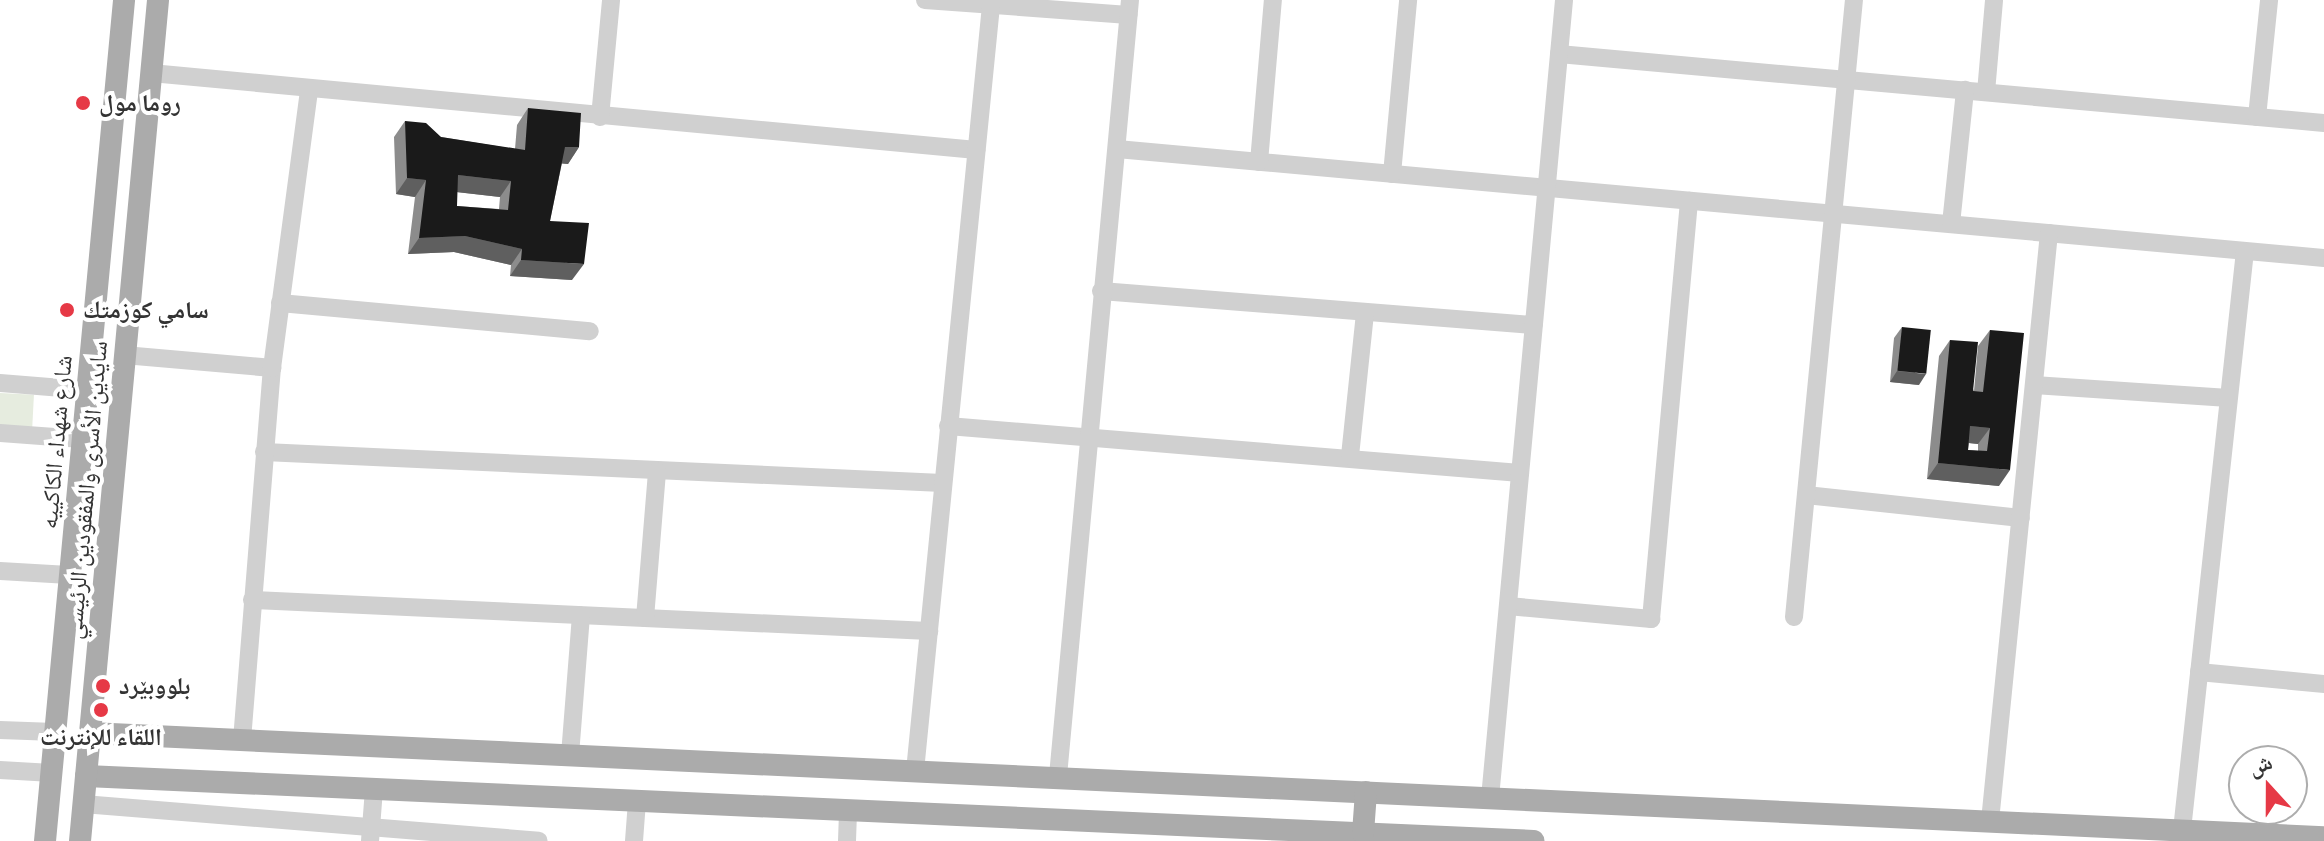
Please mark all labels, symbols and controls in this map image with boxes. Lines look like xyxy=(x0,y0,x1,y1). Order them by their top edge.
place label: روما مول xyxy=(99,89,181,117)
marker: روما مول xyxy=(74,94,92,112)
place label: سامي كوزمتك xyxy=(83,296,209,324)
marker: سامي كوزمتك xyxy=(58,301,76,319)
street label: سايدين الأسرى والمفقودين الرئيسي xyxy=(59,340,113,640)
street label: شارع شهداء الكاكييه xyxy=(34,354,78,530)
place label: بلووبێرد xyxy=(119,672,190,700)
marker: بلووبێرد xyxy=(94,677,112,695)
marker: اللقاء للإنترنت xyxy=(92,701,110,719)
place label: اللقاء للإنترنت xyxy=(40,723,162,751)
north arrow xyxy=(2228,745,2308,825)
text: ش xyxy=(2244,747,2276,782)

